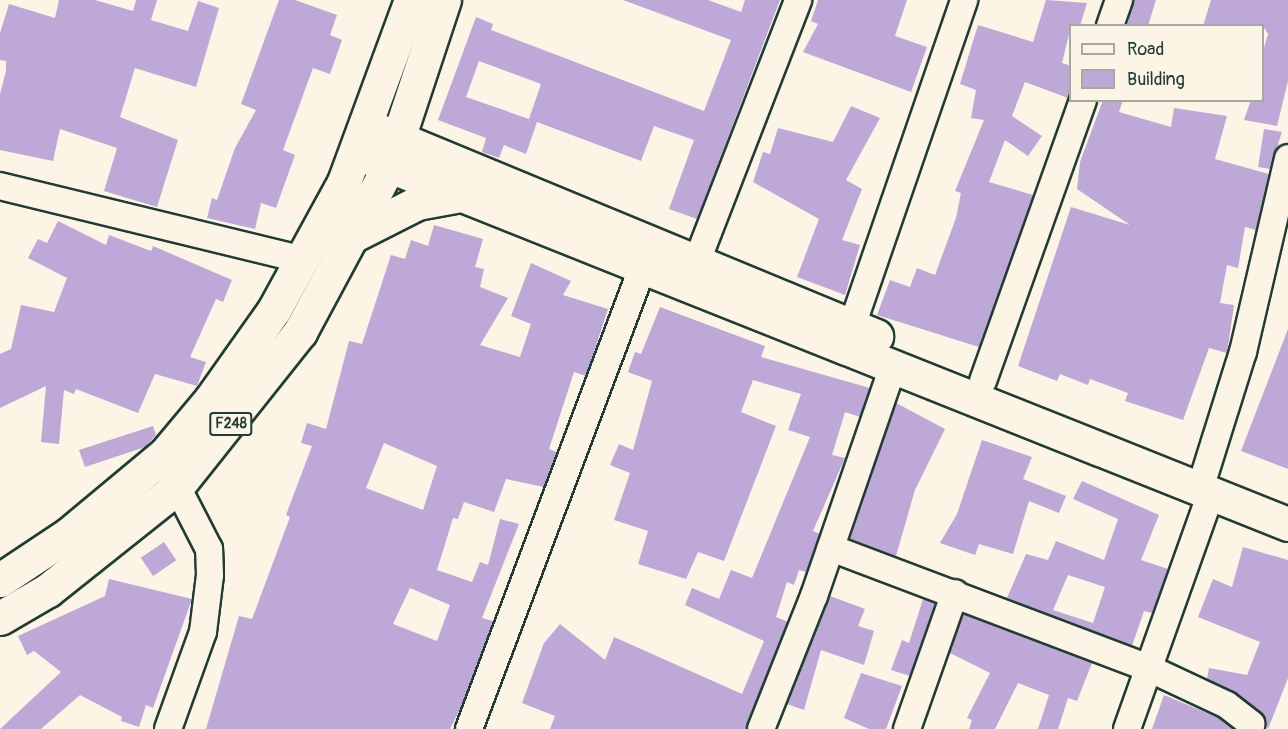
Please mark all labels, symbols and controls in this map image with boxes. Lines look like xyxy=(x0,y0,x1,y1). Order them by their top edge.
legend xyxy=(1069,24,1264,102)
text: Road xyxy=(1127,38,1164,61)
text: Building xyxy=(1127,68,1185,91)
road number: F248 xyxy=(208,413,254,435)

